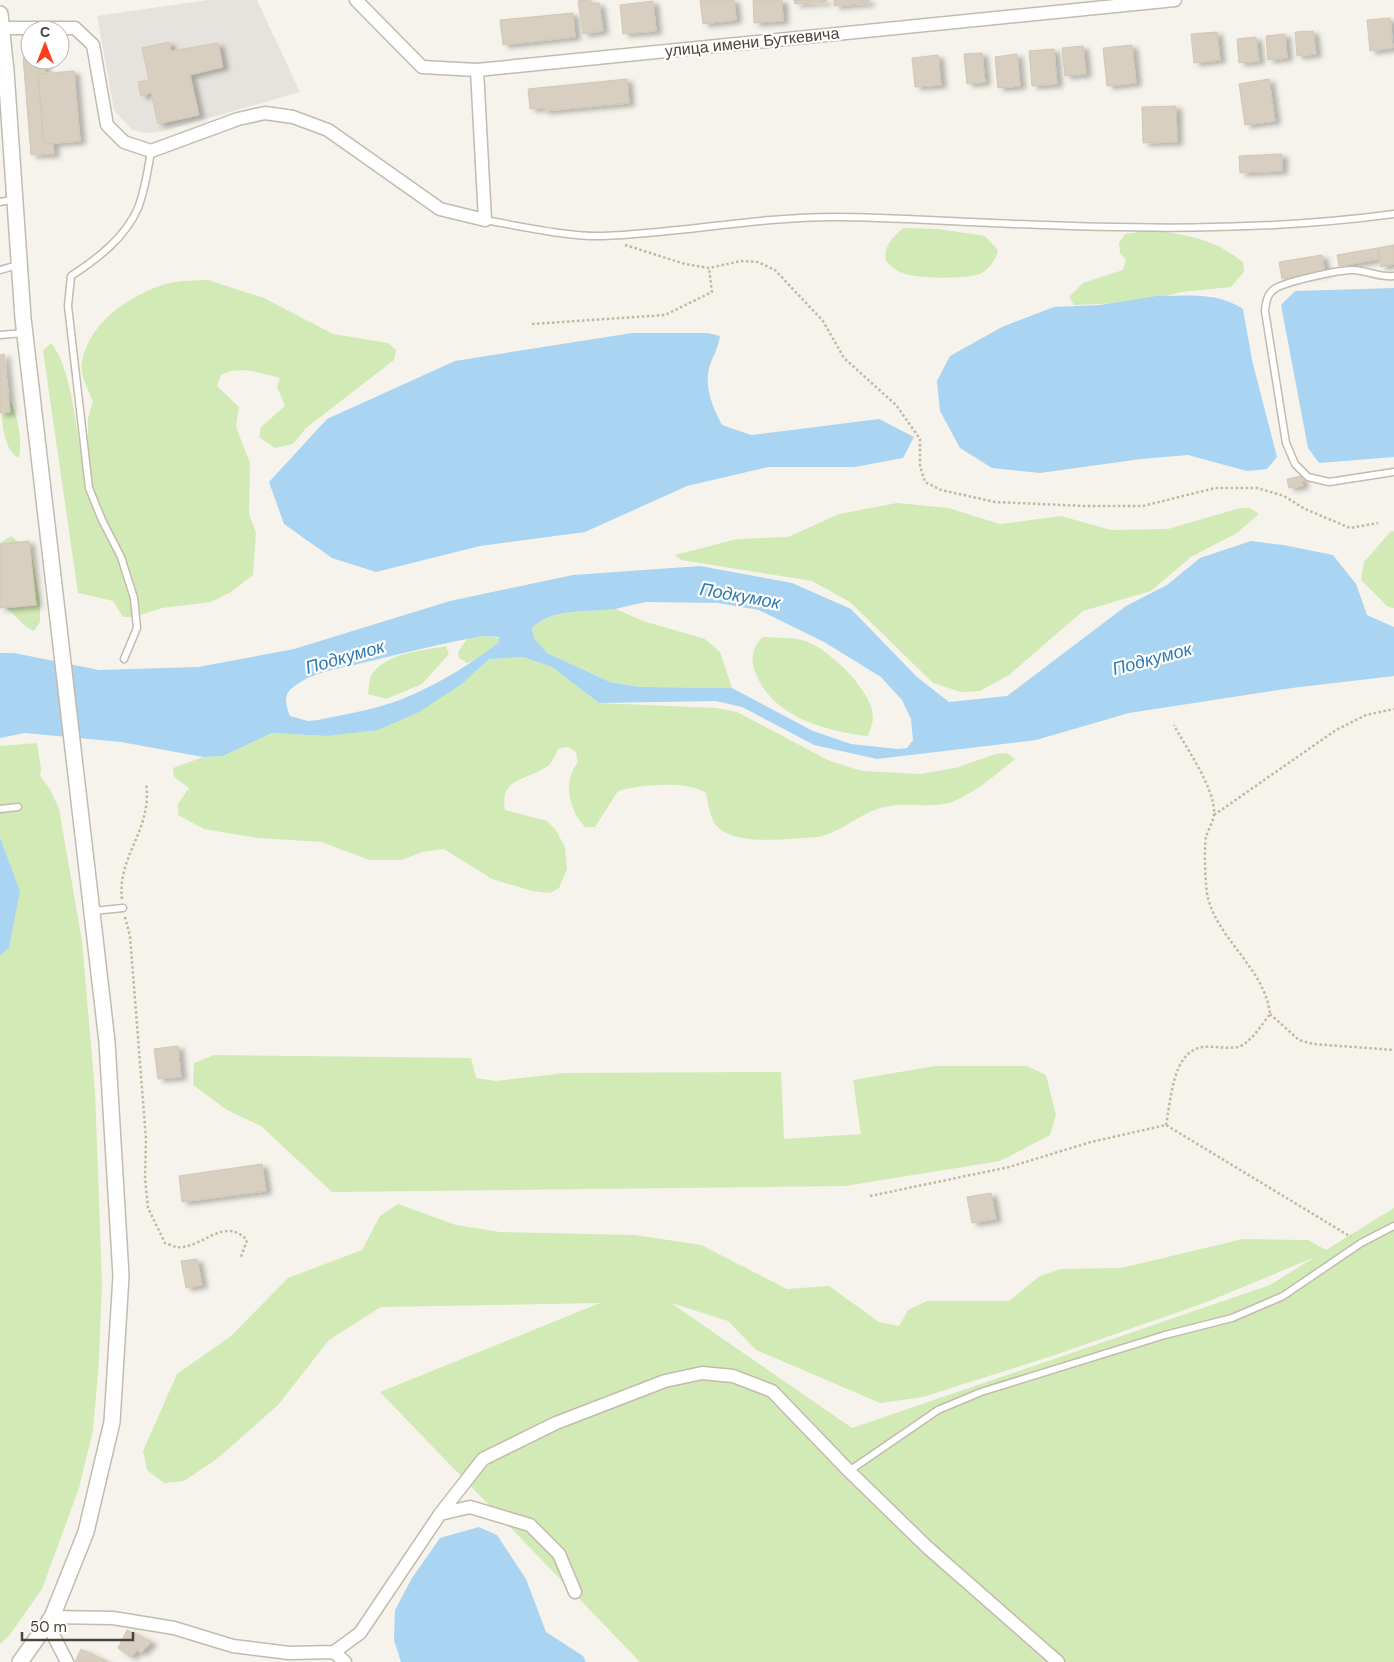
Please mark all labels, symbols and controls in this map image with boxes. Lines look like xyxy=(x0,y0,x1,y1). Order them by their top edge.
north arrow xyxy=(20,20,70,70)
street label: улица имени Буткевича xyxy=(664,22,840,62)
text: С xyxy=(40,23,50,41)
water label: Подкумок xyxy=(698,577,784,615)
water label: Подкумок xyxy=(303,634,389,680)
water label: Подкумок xyxy=(1110,636,1196,681)
scale bar xyxy=(22,1610,134,1642)
text: 50 m xyxy=(30,1617,67,1637)

